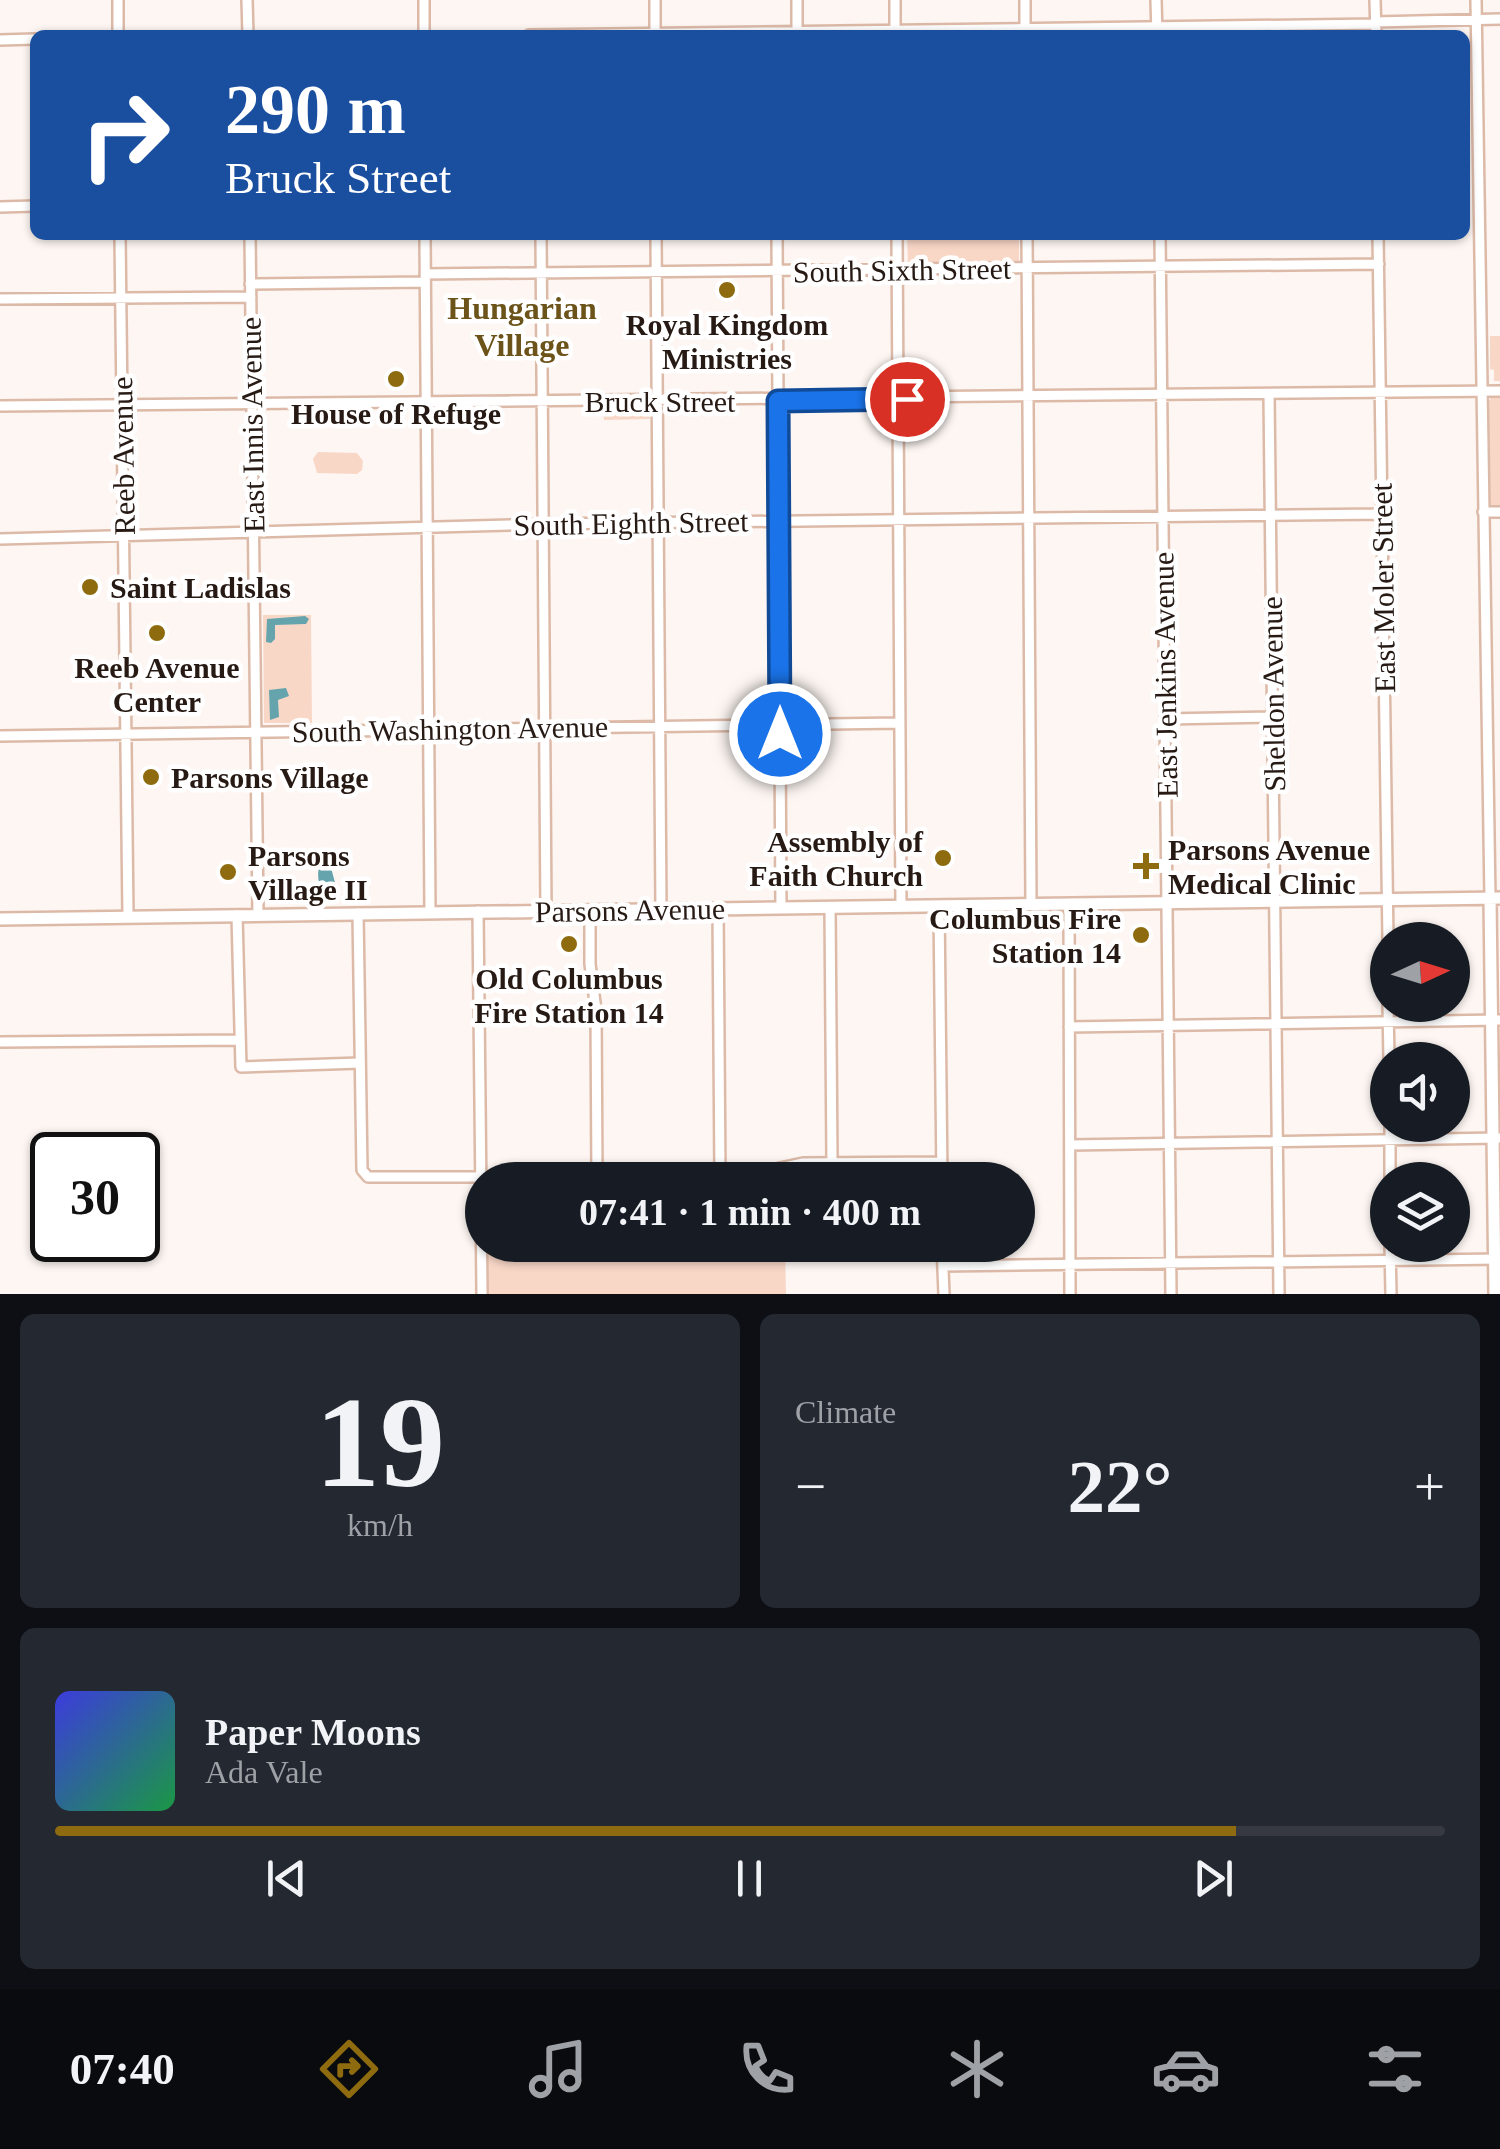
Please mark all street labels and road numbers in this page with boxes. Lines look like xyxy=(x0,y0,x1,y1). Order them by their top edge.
street label: South Sixth Street xyxy=(793,252,1012,288)
street label: East Innis Avenue xyxy=(234,317,270,533)
street label: Reeb Avenue xyxy=(105,376,141,536)
street label: Bruck Street xyxy=(585,385,736,418)
street label: East Moler Street xyxy=(1365,482,1401,693)
street label: South Eighth Street xyxy=(513,504,749,542)
street label: East Jenkins Avenue xyxy=(1146,552,1184,798)
street label: Sheldon Avenue xyxy=(1255,596,1291,792)
street label: South Washington Avenue xyxy=(292,710,608,748)
street label: Parsons Avenue xyxy=(535,892,725,928)

